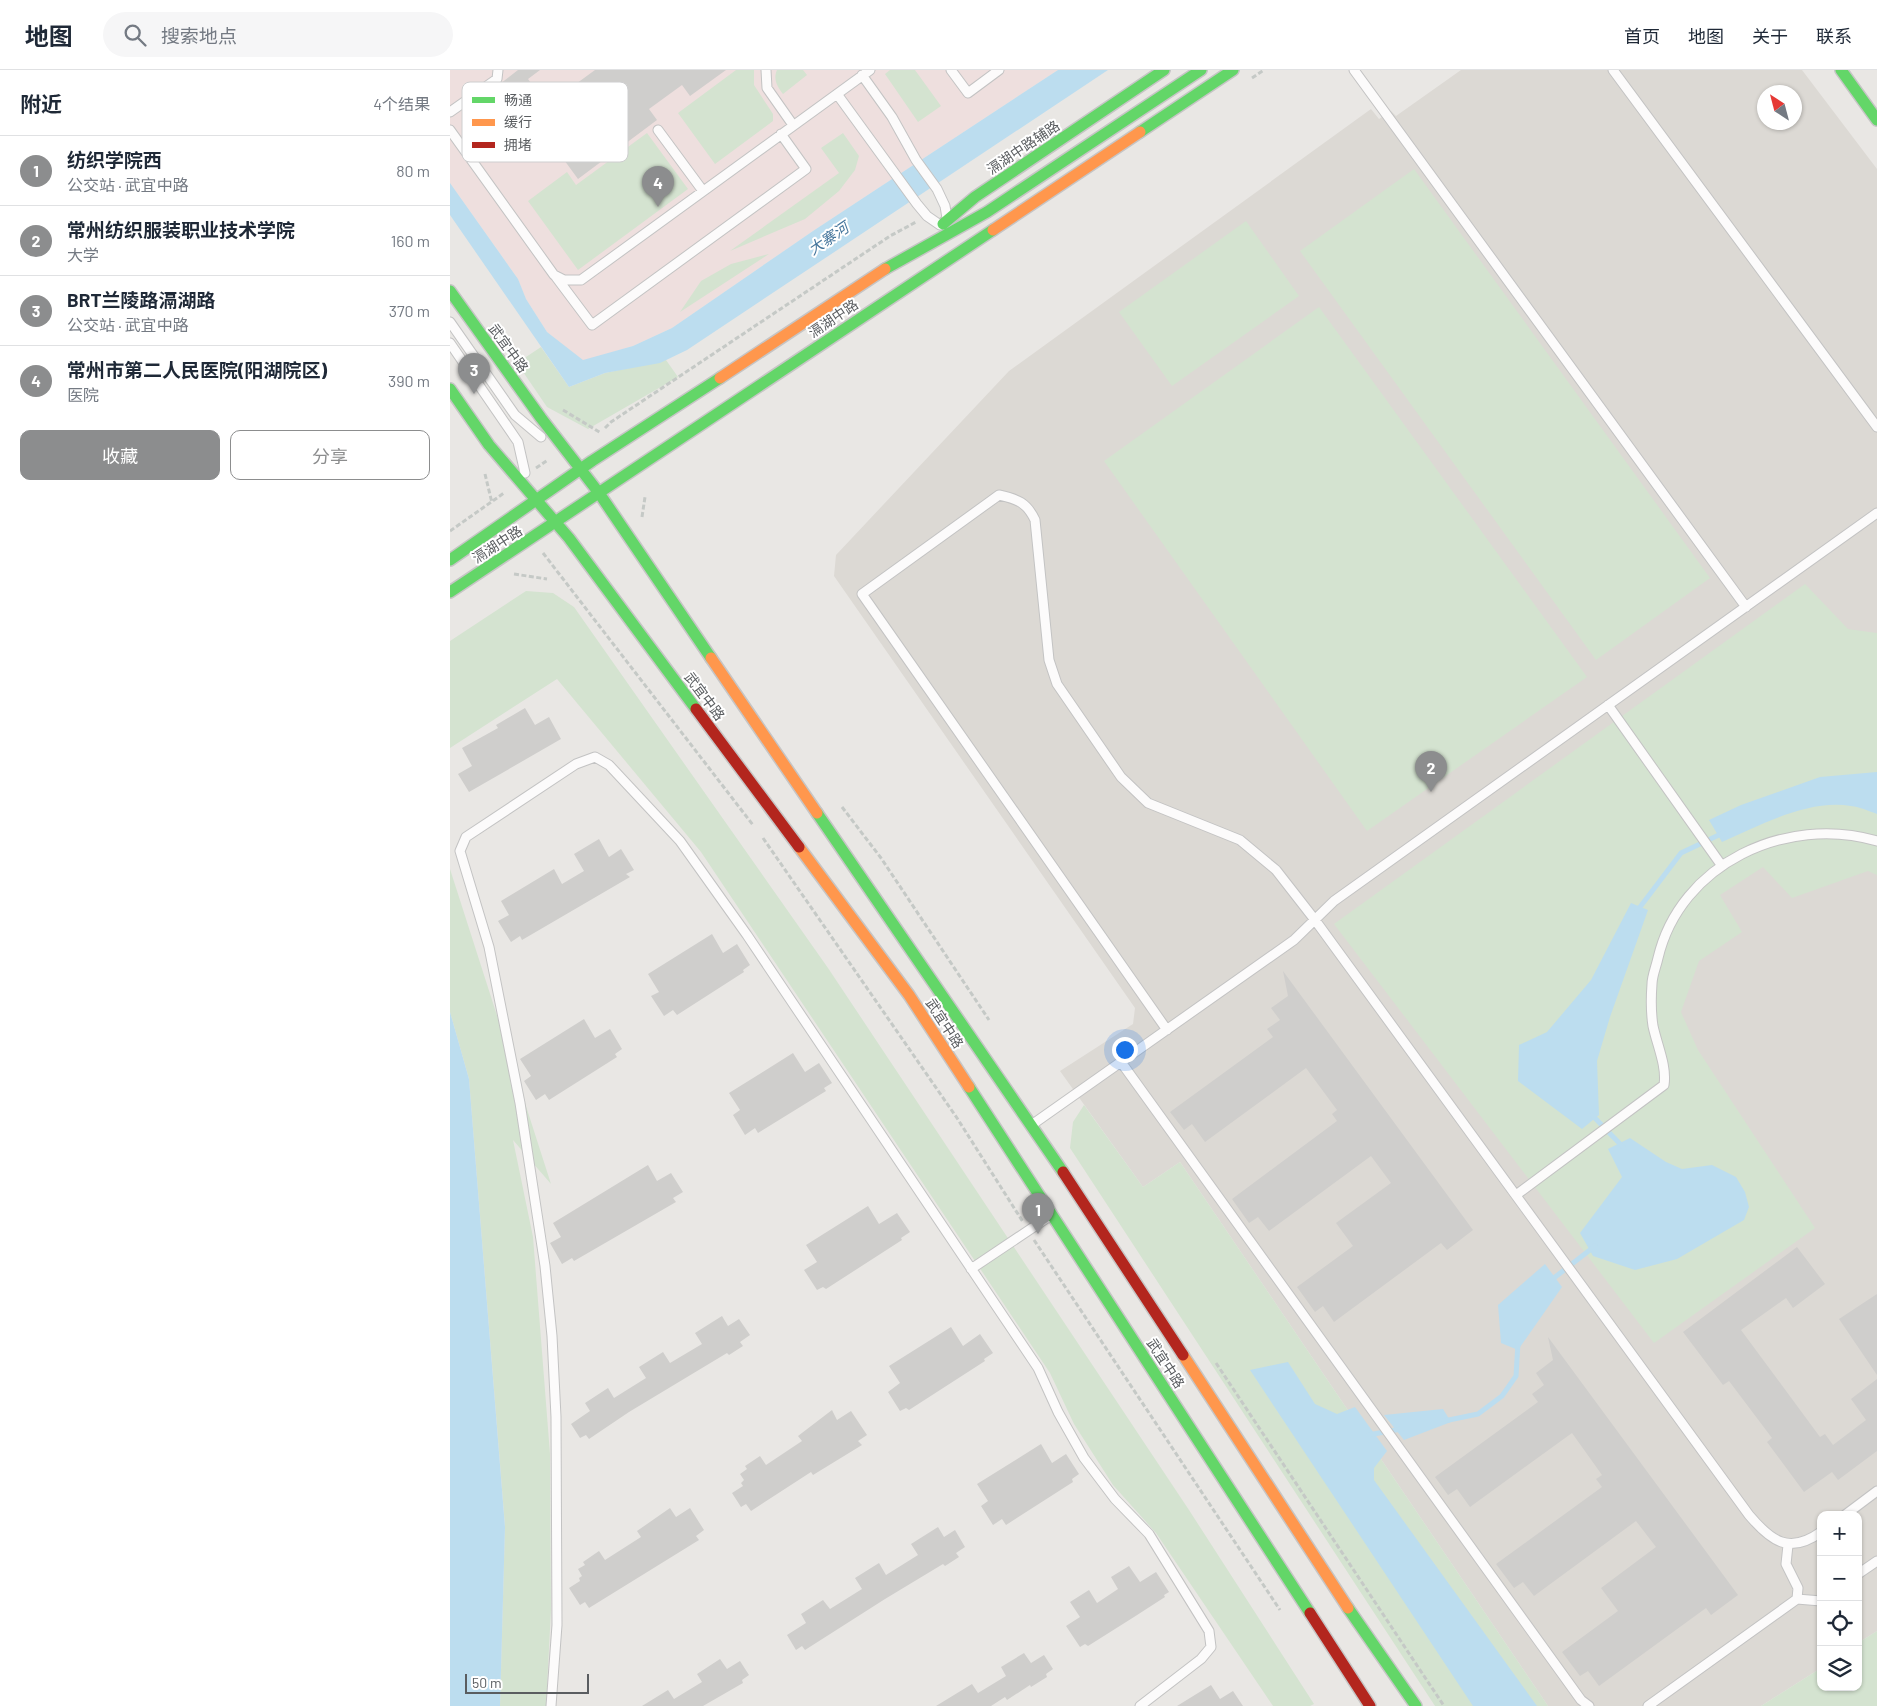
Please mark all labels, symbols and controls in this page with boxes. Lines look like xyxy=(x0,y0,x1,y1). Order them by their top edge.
search box xyxy=(103,12,453,57)
text: 地图 xyxy=(25,21,73,50)
icon: search xyxy=(121,21,149,49)
text: 搜索地点 xyxy=(161,24,237,47)
text: 首页 xyxy=(1624,25,1660,47)
text: 地图 xyxy=(1688,25,1724,47)
text: 关于 xyxy=(1752,25,1788,47)
text: 联系 xyxy=(1816,25,1852,47)
legend xyxy=(462,82,628,162)
north arrow xyxy=(1757,85,1802,130)
text: 附近 xyxy=(20,91,62,116)
text: 畅通 xyxy=(504,91,532,108)
text: 4个结果 xyxy=(373,94,430,113)
text: 缓行 xyxy=(504,113,532,130)
street label: 滆湖中路辅路 xyxy=(983,116,1063,178)
text: 拥堵 xyxy=(504,136,532,153)
text: 纺织学院西 xyxy=(67,148,162,171)
text: 1 xyxy=(33,161,39,180)
text: 80 m xyxy=(396,161,430,180)
pin: 4 xyxy=(642,166,674,207)
text: 公交站 · 武宜中路 xyxy=(67,175,189,194)
water label: 大寨河 xyxy=(804,216,854,258)
text: 常州纺织服装职业技术学院 xyxy=(67,218,295,241)
text: 2 xyxy=(32,231,40,250)
text: 160 m xyxy=(391,231,430,250)
text: 大学 xyxy=(67,245,99,264)
text: BRT兰陵路滆湖路 xyxy=(67,288,216,311)
street label: 滆湖中路 xyxy=(805,295,861,341)
text: 3 xyxy=(32,301,40,320)
text: 370 m xyxy=(389,301,430,320)
text: 公交站 · 武宜中路 xyxy=(67,315,189,334)
street label: 武宜中路 xyxy=(486,320,532,376)
pin: 3 xyxy=(458,353,490,394)
text: 常州市第二人民医院(阳湖院区) xyxy=(67,358,327,381)
text: 4 xyxy=(31,371,41,390)
text: 390 m xyxy=(388,371,430,390)
text: 医院 xyxy=(67,385,99,404)
button: 收藏 xyxy=(20,430,220,480)
button: 分享 xyxy=(230,430,430,480)
street label: 滆湖中路 xyxy=(469,522,525,566)
street label: 武宜中路 xyxy=(681,669,729,723)
pin: 2 xyxy=(1415,751,1447,792)
street label: 武宜中路 xyxy=(923,995,967,1051)
your location xyxy=(1112,1037,1138,1063)
pin: 1 xyxy=(1022,1193,1054,1234)
street label: 武宜中路 xyxy=(1144,1335,1188,1391)
map controls xyxy=(1817,1511,1862,1691)
button: + xyxy=(1817,1511,1862,1556)
button: − xyxy=(1817,1556,1862,1601)
button: locate xyxy=(1817,1601,1862,1646)
button: layers xyxy=(1817,1646,1862,1691)
scale bar xyxy=(465,1671,589,1694)
text: 50 m xyxy=(472,1674,501,1691)

